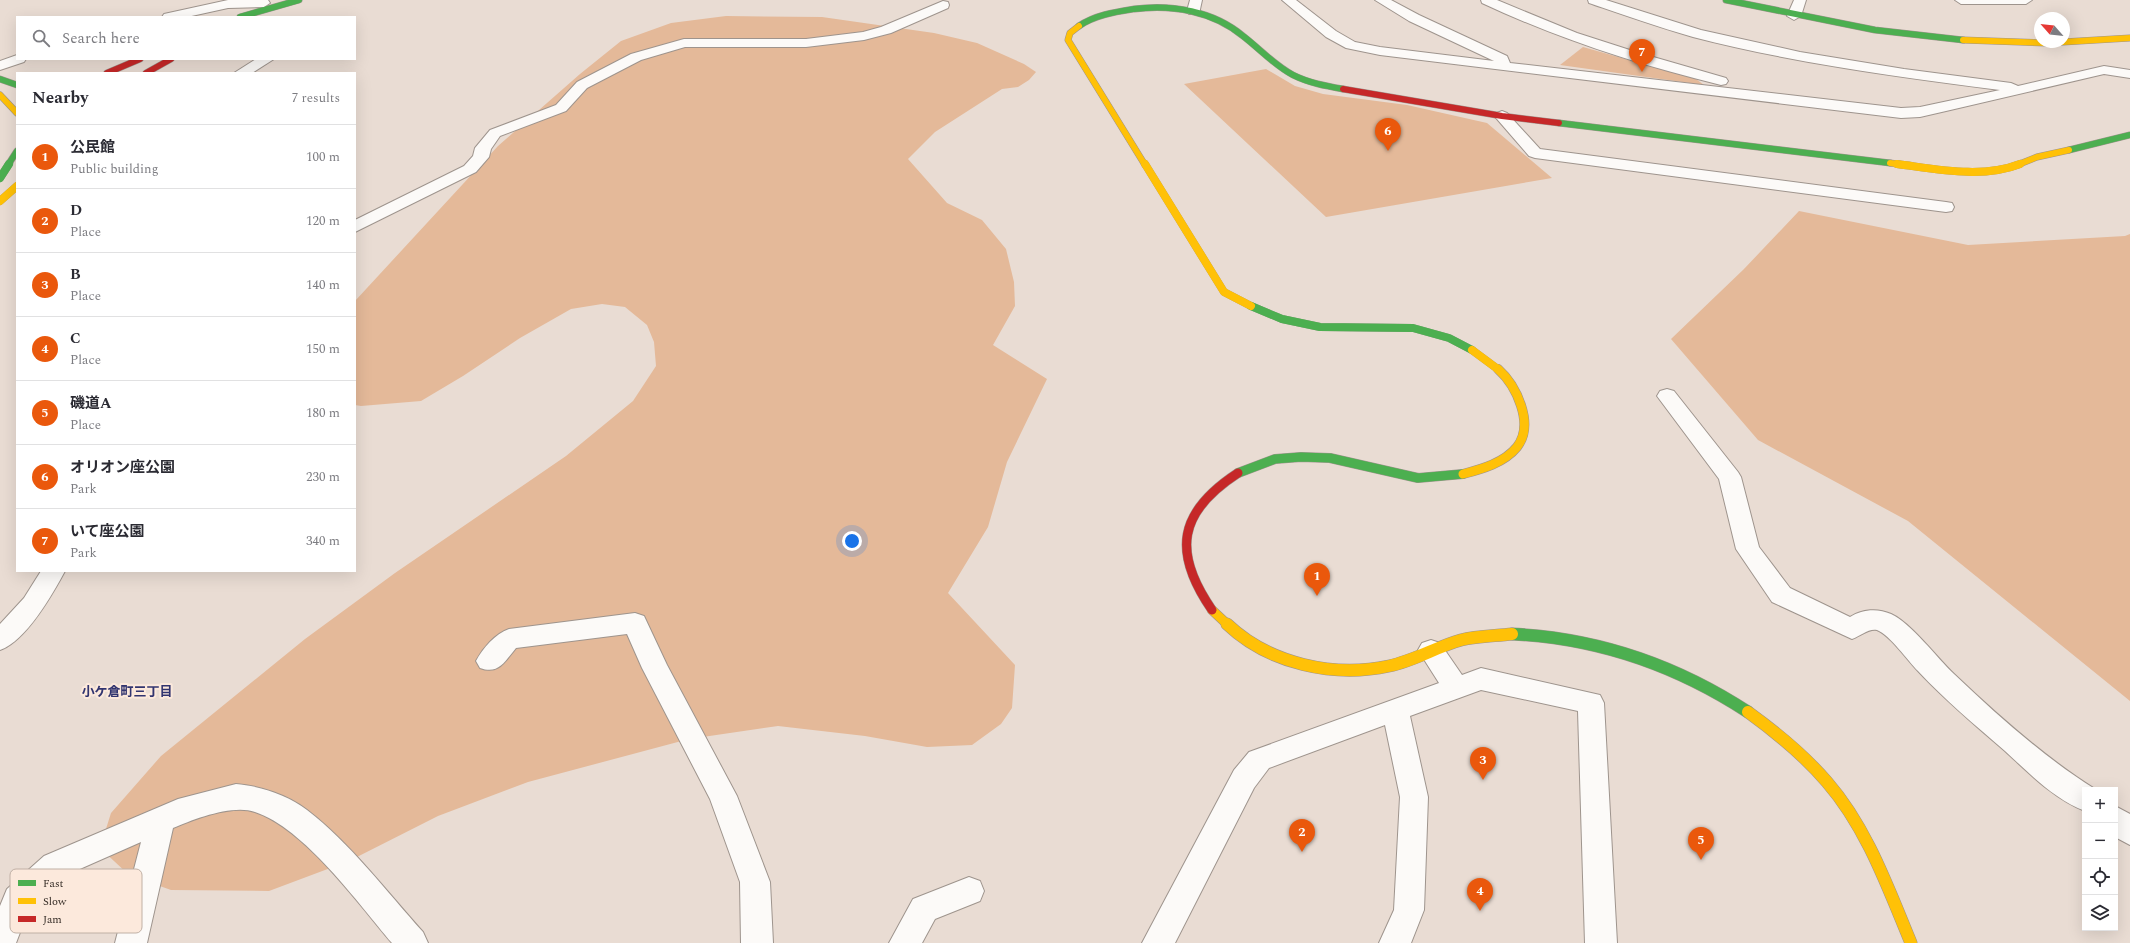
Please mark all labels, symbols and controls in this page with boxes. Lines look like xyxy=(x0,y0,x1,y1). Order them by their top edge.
north arrow xyxy=(2034,12,2070,48)
search box xyxy=(16,16,356,60)
icon: search xyxy=(30,27,52,49)
text: Search here xyxy=(62,27,140,50)
pin: 7 xyxy=(1629,39,1655,72)
text: Nearby xyxy=(32,85,88,111)
text: 7 results xyxy=(292,88,340,108)
pin: 6 xyxy=(1375,118,1401,151)
text: 公民館 xyxy=(70,136,115,159)
text: 1 xyxy=(41,147,49,167)
text: 100 m xyxy=(306,147,340,167)
text: Public building xyxy=(70,159,159,179)
text: D xyxy=(70,199,82,222)
text: 2 xyxy=(41,211,49,231)
text: 120 m xyxy=(306,211,340,231)
text: Place xyxy=(70,222,101,242)
text: B xyxy=(70,263,81,286)
text: 3 xyxy=(41,275,49,295)
text: 140 m xyxy=(306,275,340,295)
text: Place xyxy=(70,286,101,306)
text: C xyxy=(70,327,81,350)
text: 4 xyxy=(41,339,49,359)
text: 150 m xyxy=(306,339,340,359)
text: Place xyxy=(70,350,101,370)
text: 磯道A xyxy=(70,392,112,415)
text: 5 xyxy=(41,403,49,423)
text: 180 m xyxy=(306,403,340,423)
text: Place xyxy=(70,415,101,435)
text: オリオン座公園 xyxy=(70,456,175,479)
text: 6 xyxy=(41,467,49,487)
text: 230 m xyxy=(306,467,340,487)
text: Park xyxy=(70,479,97,499)
text: いて座公園 xyxy=(70,520,145,543)
text: 7 xyxy=(41,531,49,551)
text: 340 m xyxy=(306,531,340,551)
your location xyxy=(842,531,862,551)
text: Park xyxy=(70,543,97,563)
pin: 1 xyxy=(1304,563,1330,596)
district label: 小ケ倉町三丁目 xyxy=(81,682,173,702)
pin: 3 xyxy=(1470,747,1496,780)
map controls xyxy=(2082,787,2118,931)
button: + xyxy=(2082,787,2118,823)
pin: 2 xyxy=(1289,819,1315,852)
button: − xyxy=(2082,823,2118,859)
pin: 5 xyxy=(1688,827,1714,860)
button: locate xyxy=(2082,859,2118,895)
legend xyxy=(10,869,142,933)
text: Fast xyxy=(43,875,64,892)
pin: 4 xyxy=(1467,878,1493,911)
text: Slow xyxy=(43,893,67,910)
button: layers xyxy=(2082,895,2118,931)
text: Jam xyxy=(43,911,62,928)

